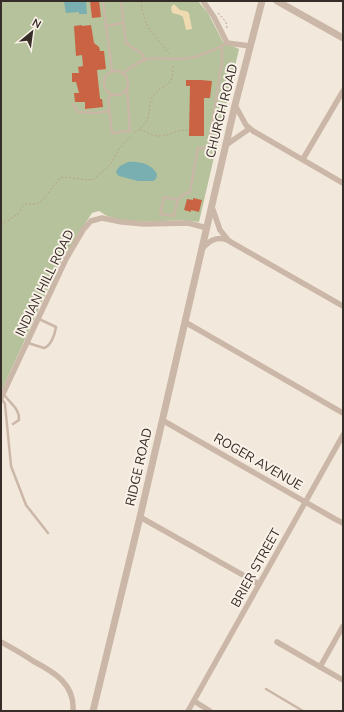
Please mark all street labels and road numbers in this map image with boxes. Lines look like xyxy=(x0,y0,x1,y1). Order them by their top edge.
street label: CHURCH ROAD xyxy=(202,62,242,160)
street label: INDIAN HILL ROAD xyxy=(11,227,79,339)
street label: RIDGE ROAD xyxy=(121,426,157,508)
street label: ROGER AVENUE xyxy=(210,429,306,495)
street label: BRIER STREET xyxy=(227,525,285,611)

